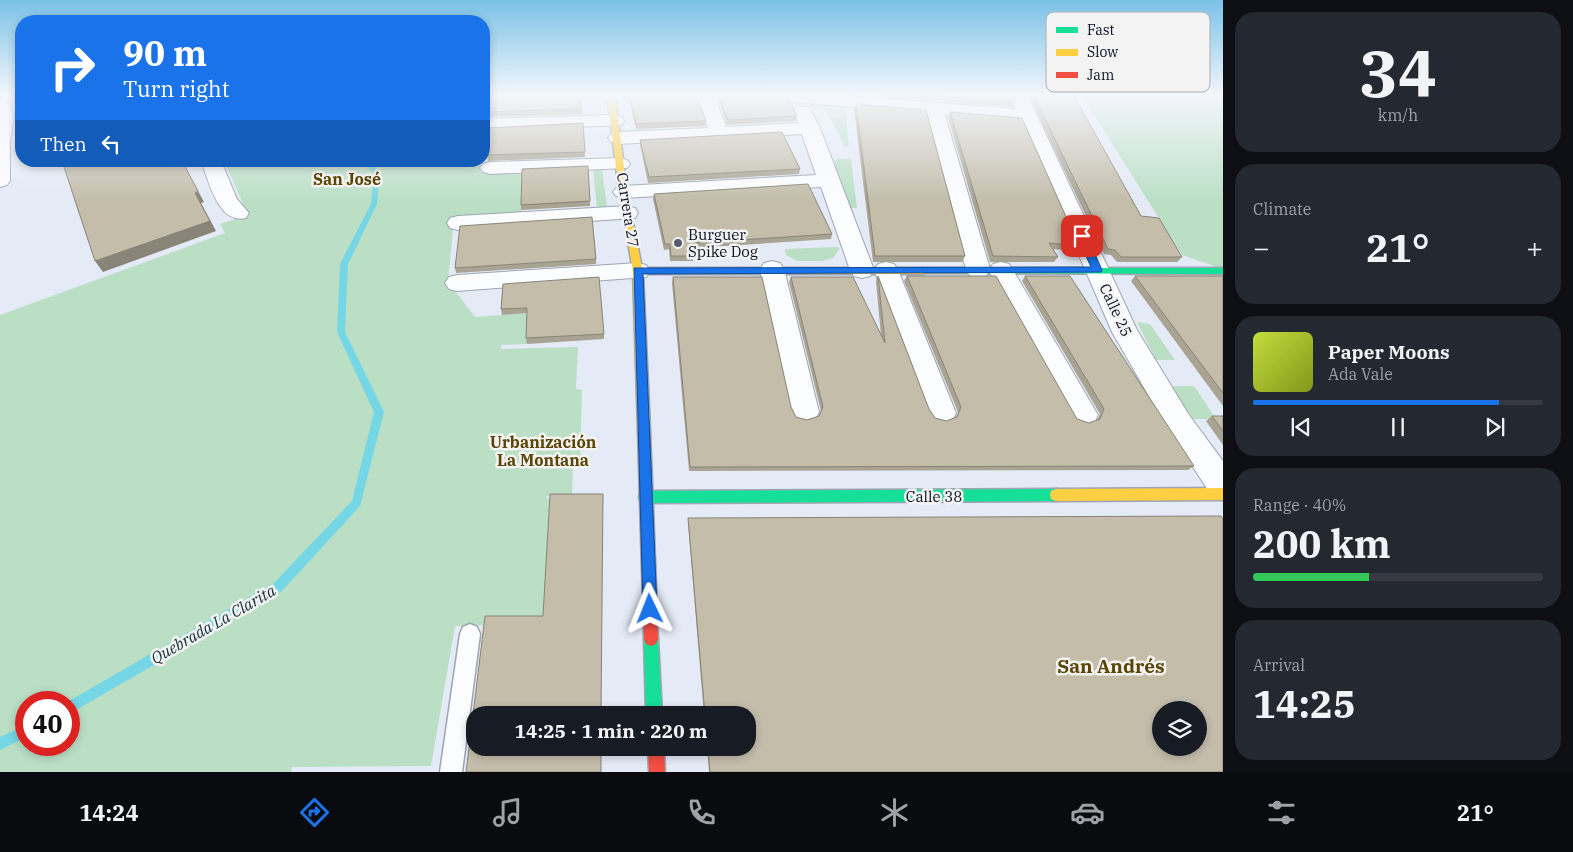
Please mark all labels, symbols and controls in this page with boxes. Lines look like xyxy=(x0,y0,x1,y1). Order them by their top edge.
legend xyxy=(1046,12,1210,92)
text: Fast xyxy=(1087,21,1115,39)
text: 90 m xyxy=(123,30,207,76)
text: 34 xyxy=(1359,30,1437,115)
icon: right xyxy=(40,35,105,100)
text: Slow xyxy=(1087,43,1118,61)
text: Jam xyxy=(1087,66,1114,84)
text: Turn right xyxy=(123,74,230,103)
text: km/h xyxy=(1378,105,1418,125)
icon: left xyxy=(97,130,125,158)
text: Then xyxy=(40,132,87,156)
district label: San José xyxy=(313,169,381,189)
street label: Carrera 27 xyxy=(613,171,643,249)
text: Climate xyxy=(1253,199,1311,219)
pin xyxy=(1061,215,1103,257)
icon: arrive xyxy=(1068,222,1096,250)
text: 21° xyxy=(1366,223,1430,272)
place label: Burguer Spike Dog xyxy=(688,225,758,261)
text: − xyxy=(1253,229,1270,266)
text: + xyxy=(1526,229,1543,266)
marker: Burguer Spike Dog xyxy=(672,237,684,249)
street label: Calle 25 xyxy=(1095,280,1137,340)
text: Paper Moons xyxy=(1328,340,1450,364)
text: Ada Vale xyxy=(1328,364,1393,384)
icon: previous xyxy=(1287,413,1315,441)
icon: pause xyxy=(1384,413,1412,441)
icon: next xyxy=(1481,413,1509,441)
district label: Urbanización La Montana xyxy=(490,432,597,470)
street label: Calle 38 xyxy=(906,487,962,506)
text: Range · 40% xyxy=(1253,495,1346,515)
text: 200 km xyxy=(1253,519,1391,568)
water label: Quebrada La Clarita xyxy=(147,580,279,668)
position arrow xyxy=(623,582,675,634)
district label: San Andrés xyxy=(1057,654,1165,678)
text: Arrival xyxy=(1253,655,1305,675)
text: 14:25 xyxy=(1253,679,1356,728)
speed limit sign: 40 xyxy=(15,691,80,756)
map controls xyxy=(1152,701,1207,756)
button: layers xyxy=(1152,701,1207,756)
text: 14:25 · 1 min · 220 m xyxy=(515,719,707,743)
icon: directions xyxy=(297,795,332,830)
icon: music xyxy=(490,795,525,830)
icon: phone xyxy=(684,795,719,830)
icon: climate xyxy=(877,795,912,830)
icon: car xyxy=(1070,795,1105,830)
icon: filters xyxy=(1264,795,1299,830)
text: 14:24 xyxy=(79,798,139,827)
text: 21° xyxy=(1457,798,1494,827)

